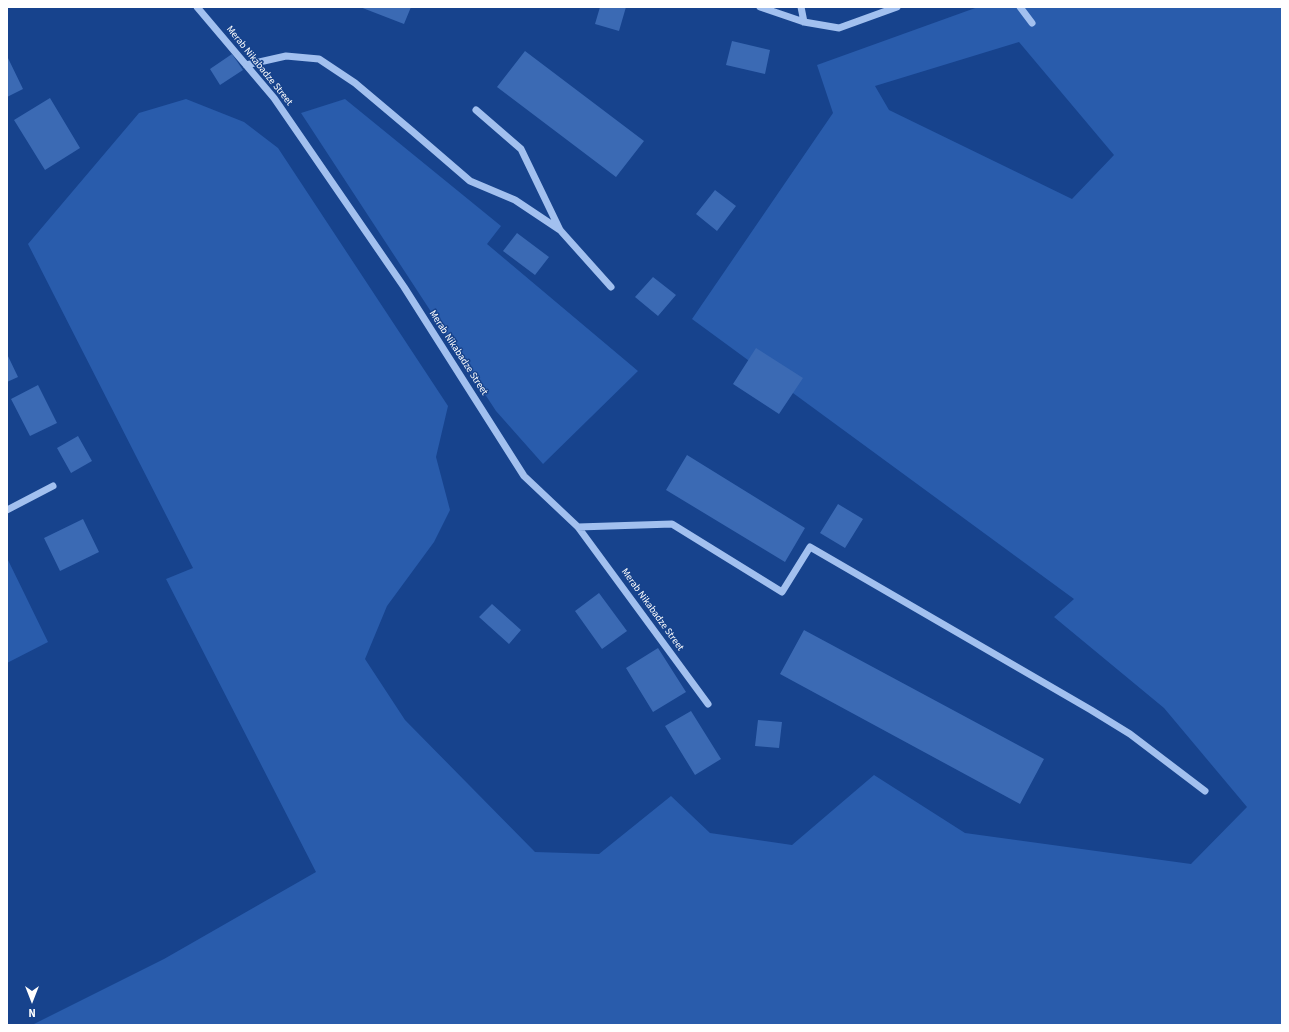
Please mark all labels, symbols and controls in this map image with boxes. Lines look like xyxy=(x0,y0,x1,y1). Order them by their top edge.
street label: Merab Nikabadze Street xyxy=(223,24,295,108)
street label: Merab Nikabadze Street xyxy=(426,308,490,398)
street label: Merab Nikabadze Street xyxy=(618,566,686,654)
north arrow xyxy=(12,980,52,1020)
text: N xyxy=(28,1005,36,1020)

